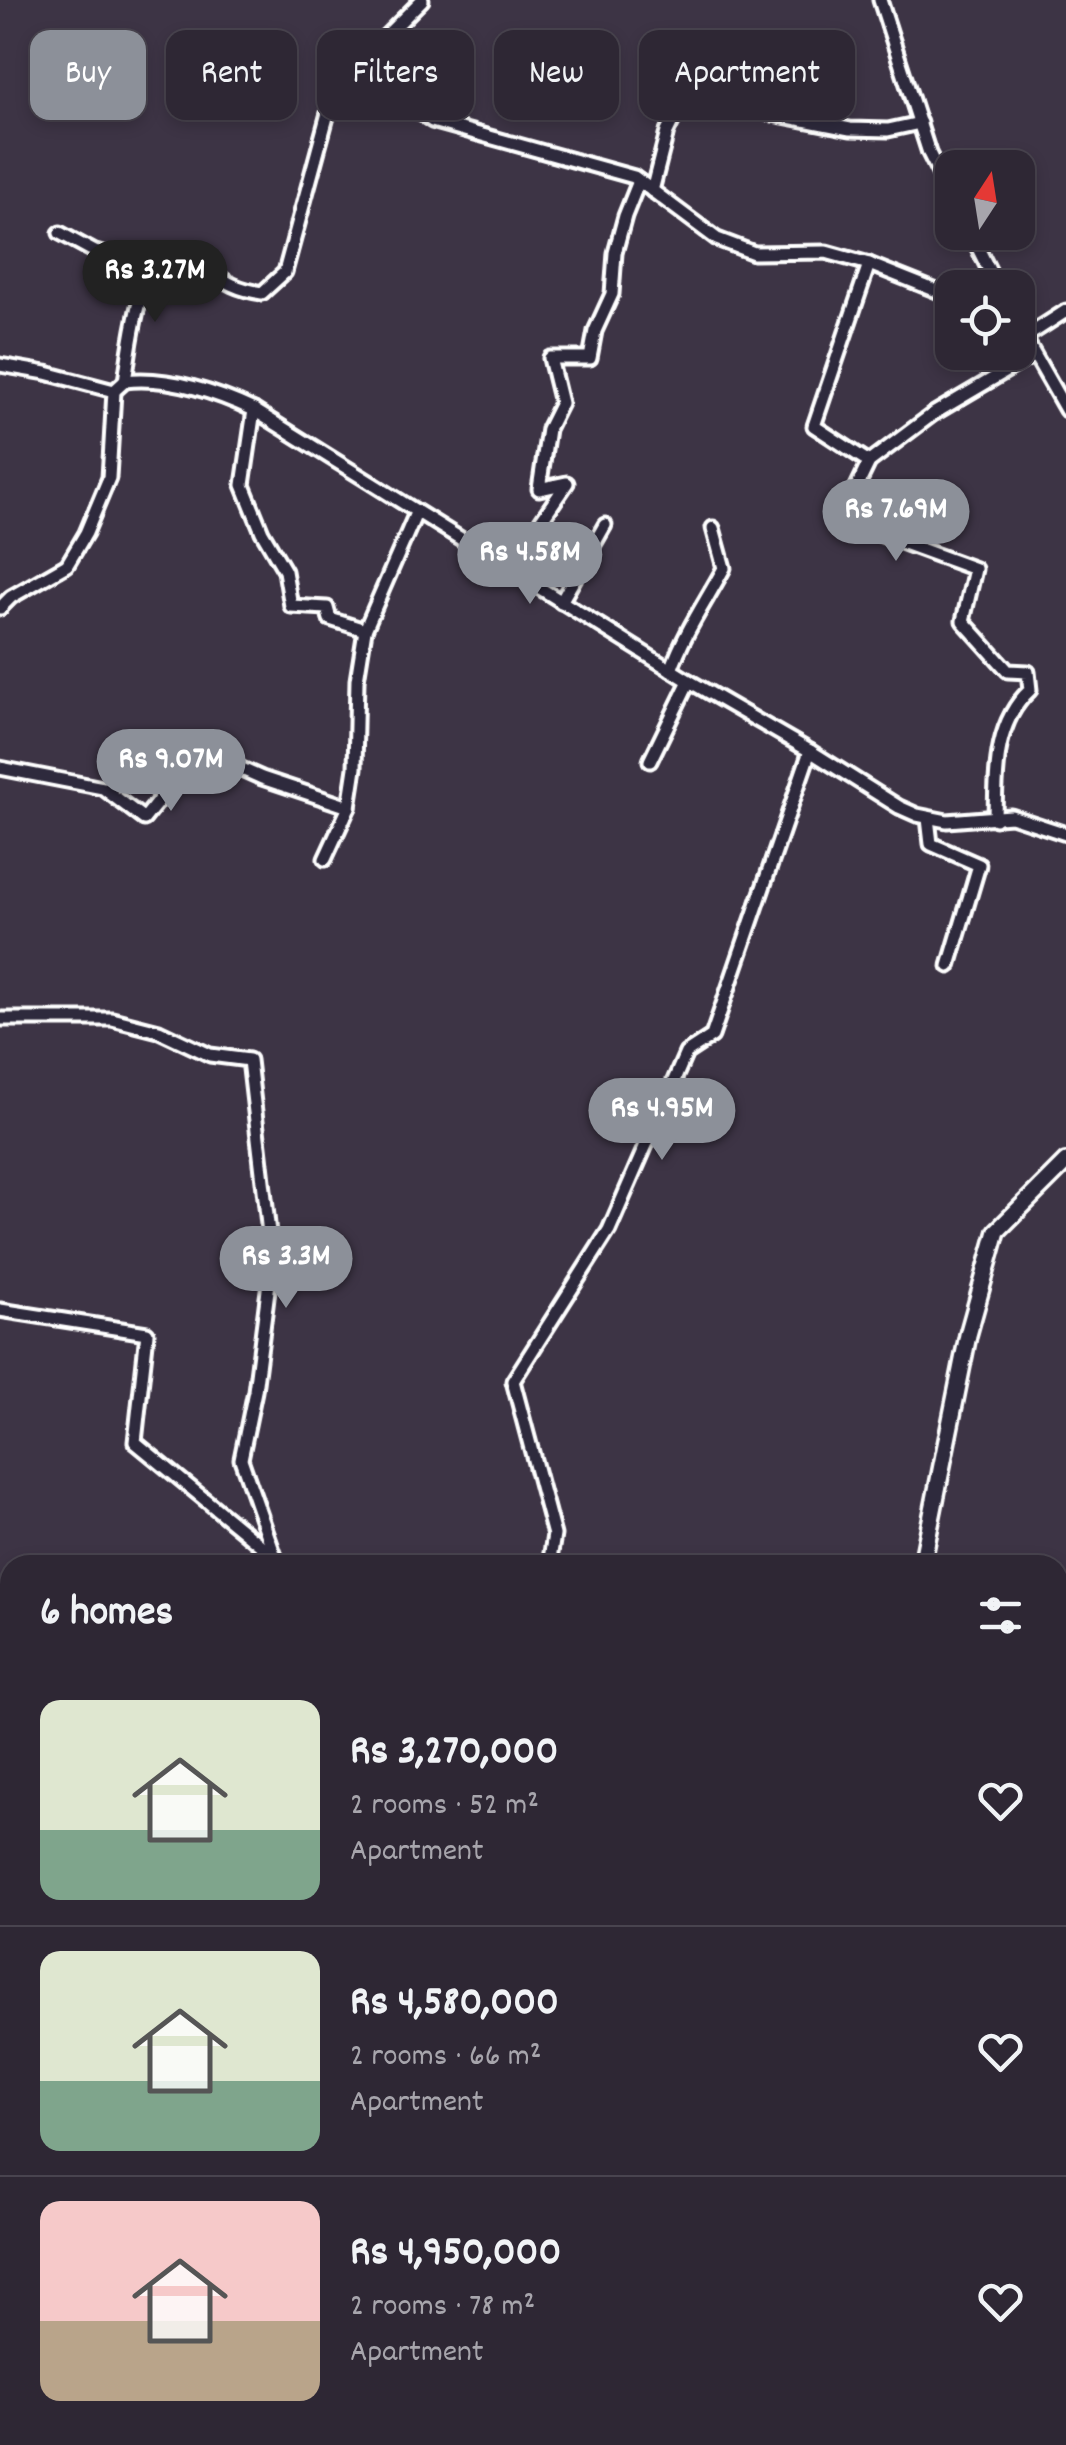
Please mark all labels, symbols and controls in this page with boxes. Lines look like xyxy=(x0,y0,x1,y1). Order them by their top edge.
chip: Buy xyxy=(30,30,146,120)
chip: Rent xyxy=(166,30,297,120)
chip: Filters xyxy=(317,30,474,120)
chip: New xyxy=(494,30,619,120)
chip: Apartment xyxy=(639,30,855,120)
north arrow xyxy=(935,150,1035,250)
map controls xyxy=(935,150,1035,370)
pin: Rs 3.27M xyxy=(52,240,258,325)
text: Rs 3.27M xyxy=(105,249,205,295)
button: locate xyxy=(935,270,1035,370)
pin: Rs 7.69M xyxy=(793,479,999,564)
text: Rs 7.69M xyxy=(844,488,948,534)
pin: Rs 4.58M xyxy=(427,522,633,607)
text: Rs 4.58M xyxy=(479,531,581,577)
pin: Rs 9.07M xyxy=(68,729,274,814)
text: Rs 9.07M xyxy=(119,738,223,784)
pin: Rs 4.95M xyxy=(559,1078,765,1163)
text: Rs 4.95M xyxy=(610,1087,714,1133)
pin: Rs 3.3M xyxy=(194,1226,378,1311)
text: Rs 3.3M xyxy=(242,1235,330,1281)
text: 6 homes xyxy=(40,1585,173,1645)
icon: filters xyxy=(973,1588,1028,1643)
text: Rs 3,270,000 xyxy=(350,1724,558,1784)
icon: home xyxy=(120,1740,240,1860)
icon: heart xyxy=(973,1773,1028,1828)
text: 2 rooms · 52 m² xyxy=(350,1784,539,1830)
text: Apartment xyxy=(350,1830,484,1876)
text: Rs 4,580,000 xyxy=(350,1975,559,2035)
icon: home xyxy=(120,1991,240,2111)
icon: heart xyxy=(973,2024,1028,2079)
text: 2 rooms · 66 m² xyxy=(350,2035,541,2081)
text: Apartment xyxy=(350,2081,484,2127)
text: Rs 4,950,000 xyxy=(350,2225,561,2285)
icon: home xyxy=(120,2241,240,2361)
icon: heart xyxy=(973,2274,1028,2329)
text: 2 rooms · 78 m² xyxy=(350,2285,535,2331)
text: Apartment xyxy=(350,2331,484,2377)

